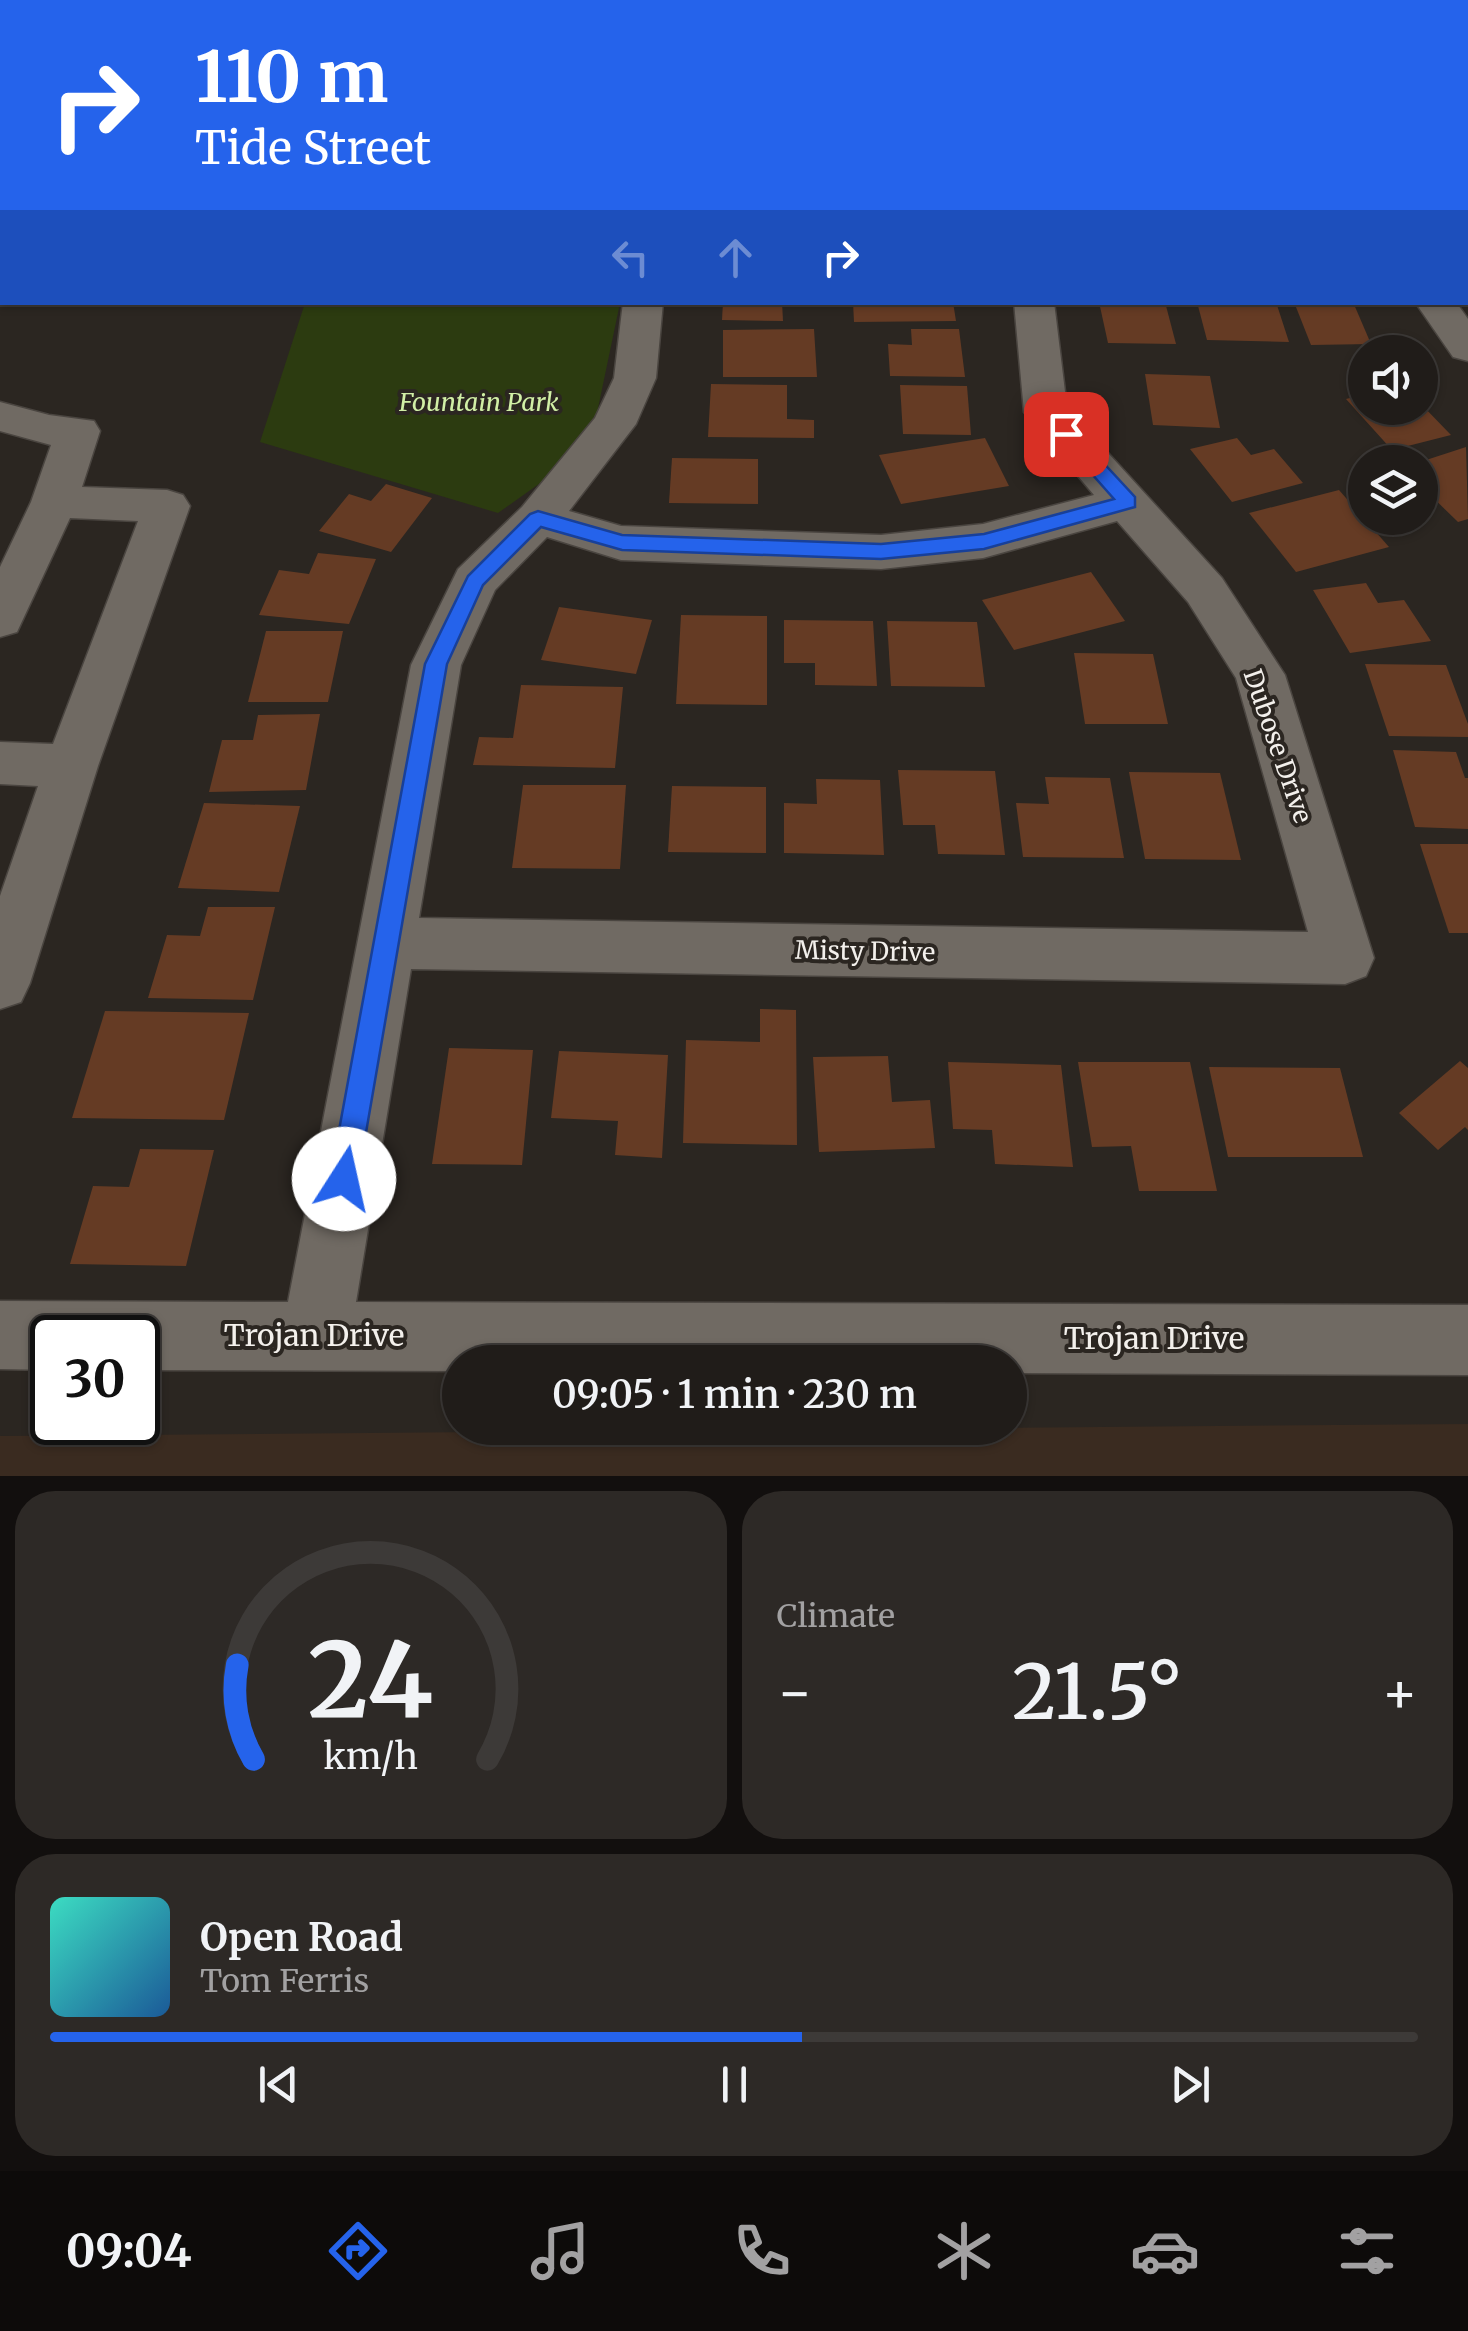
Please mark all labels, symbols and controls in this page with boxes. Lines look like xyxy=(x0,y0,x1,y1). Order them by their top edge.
text: 110 m xyxy=(195,33,388,121)
icon: right xyxy=(30,40,160,170)
text: Tide Street xyxy=(195,120,431,176)
icon: left xyxy=(603,230,658,285)
icon: ahead xyxy=(708,230,763,285)
icon: right xyxy=(813,230,868,285)
map controls xyxy=(1348,335,1438,535)
button: sound xyxy=(1348,335,1438,425)
park label: Fountain Park xyxy=(398,386,559,418)
pin xyxy=(1024,392,1109,477)
icon: arrive xyxy=(1039,407,1094,462)
button: layers xyxy=(1348,445,1438,535)
street label: Dubose Drive xyxy=(1237,665,1319,827)
street label: Misty Drive xyxy=(795,934,935,968)
position arrow xyxy=(292,1127,396,1231)
speed limit sign: 30 xyxy=(30,1315,160,1445)
street label: Trojan Drive xyxy=(224,1316,404,1354)
street label: Trojan Drive xyxy=(1064,1319,1244,1357)
text: 09:05 · 1 min · 230 m xyxy=(552,1371,917,1418)
text: Climate xyxy=(777,1596,895,1636)
text: 24 xyxy=(308,1615,433,1745)
text: 21.5° xyxy=(1012,1645,1182,1739)
text: − xyxy=(777,1658,813,1727)
text: + xyxy=(1381,1658,1418,1727)
text: km/h xyxy=(323,1734,418,1779)
text: Open Road xyxy=(200,1914,403,1961)
text: Tom Ferris xyxy=(200,1961,369,2001)
icon: previous xyxy=(251,2057,306,2112)
icon: pause xyxy=(707,2057,762,2112)
icon: next xyxy=(1163,2057,1218,2112)
icon: directions xyxy=(323,2216,393,2286)
icon: music xyxy=(525,2216,595,2286)
icon: phone xyxy=(727,2216,797,2286)
icon: climate xyxy=(929,2216,999,2286)
icon: car xyxy=(1130,2216,1200,2286)
icon: filters xyxy=(1332,2216,1402,2286)
text: 09:04 xyxy=(66,2223,192,2279)

